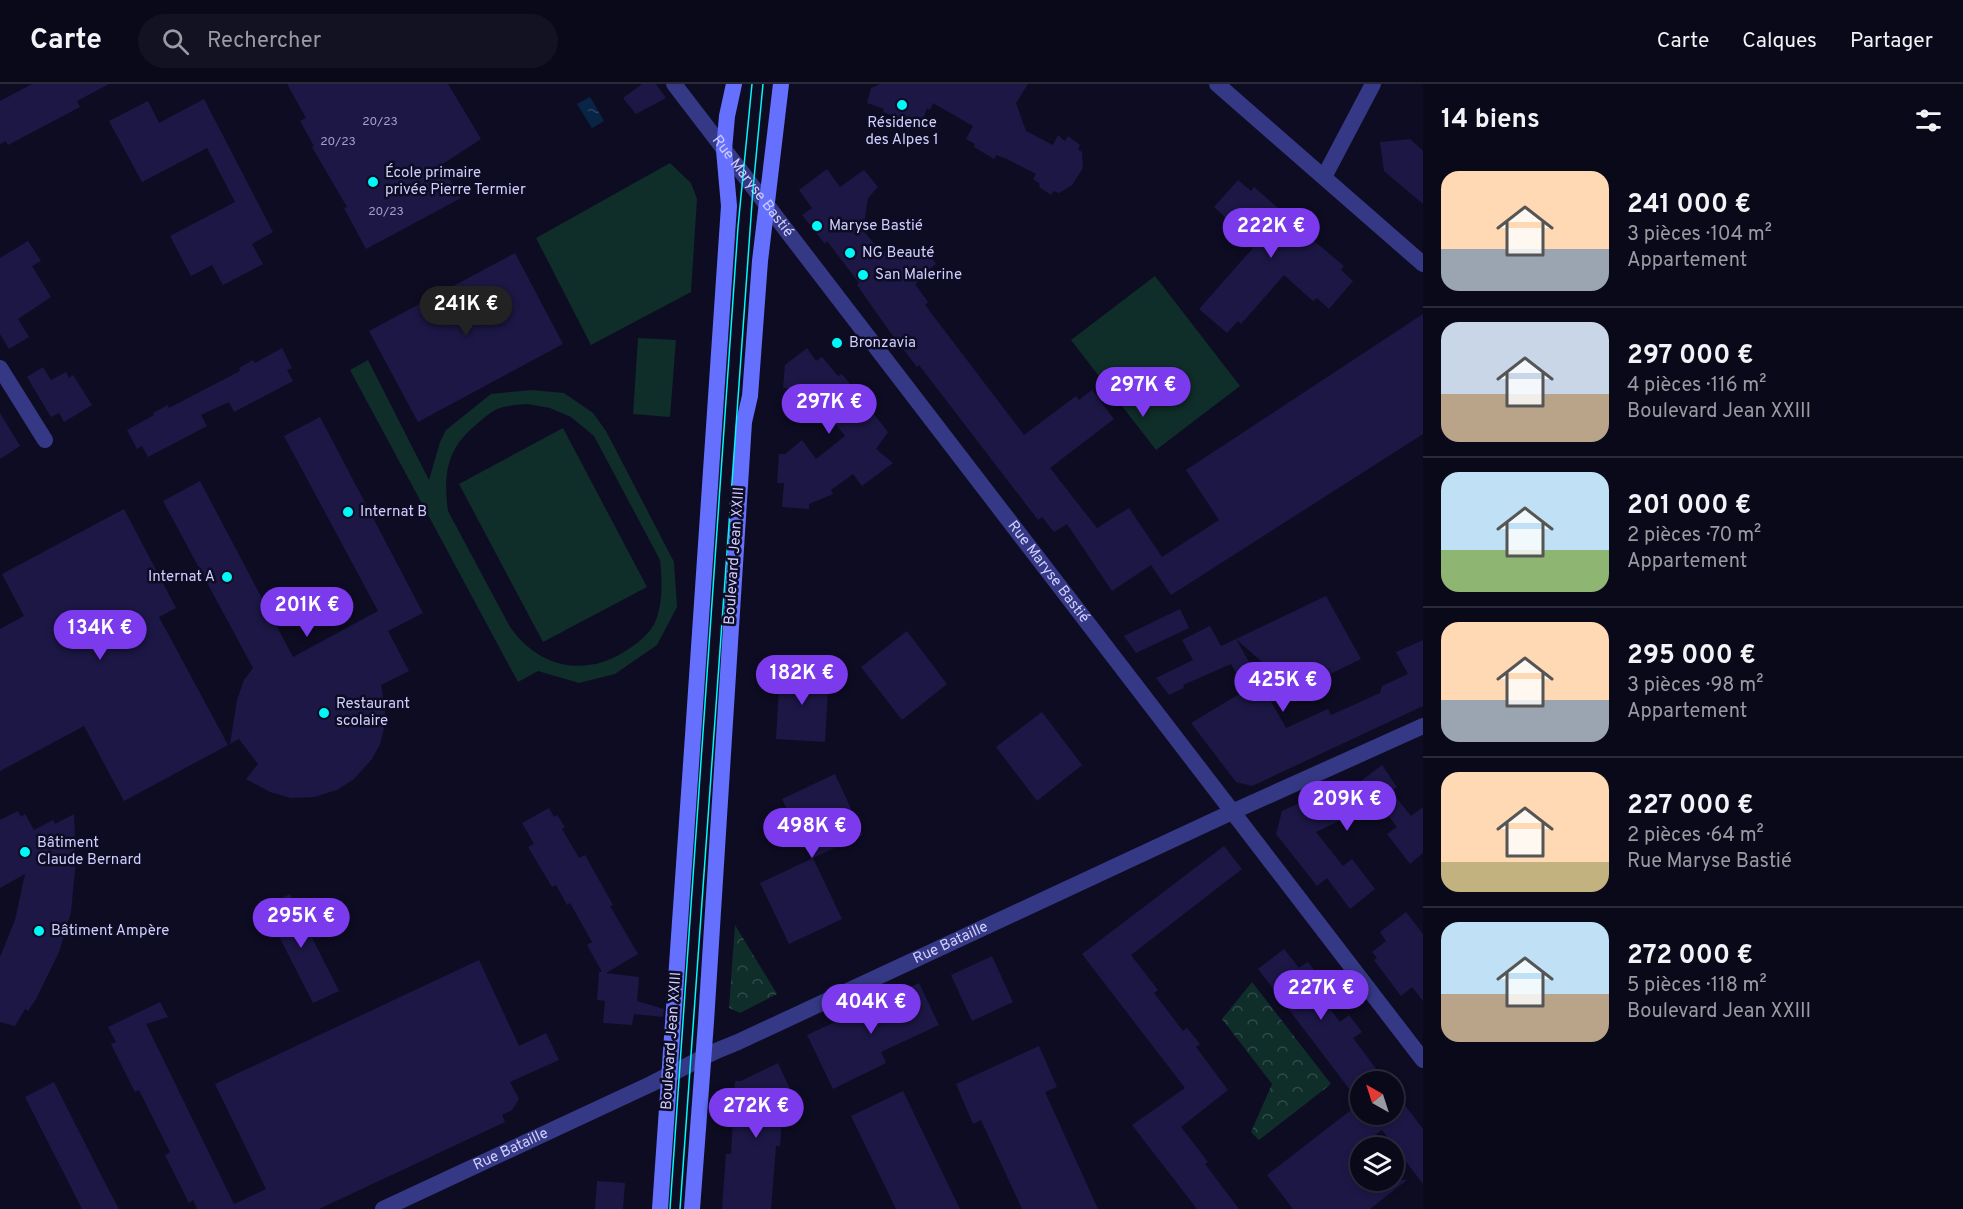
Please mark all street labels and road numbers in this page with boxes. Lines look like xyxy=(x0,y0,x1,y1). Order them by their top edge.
street label: Rue Maryse Bastié xyxy=(707,132,798,241)
street label: Boulevard Jean XXIII xyxy=(721,486,749,626)
street label: Rue Maryse Bastié xyxy=(1003,517,1094,627)
street label: Rue Bataille xyxy=(910,917,991,969)
street label: Boulevard Jean XXIII xyxy=(658,971,686,1111)
street label: Rue Bataille xyxy=(470,1124,551,1175)

